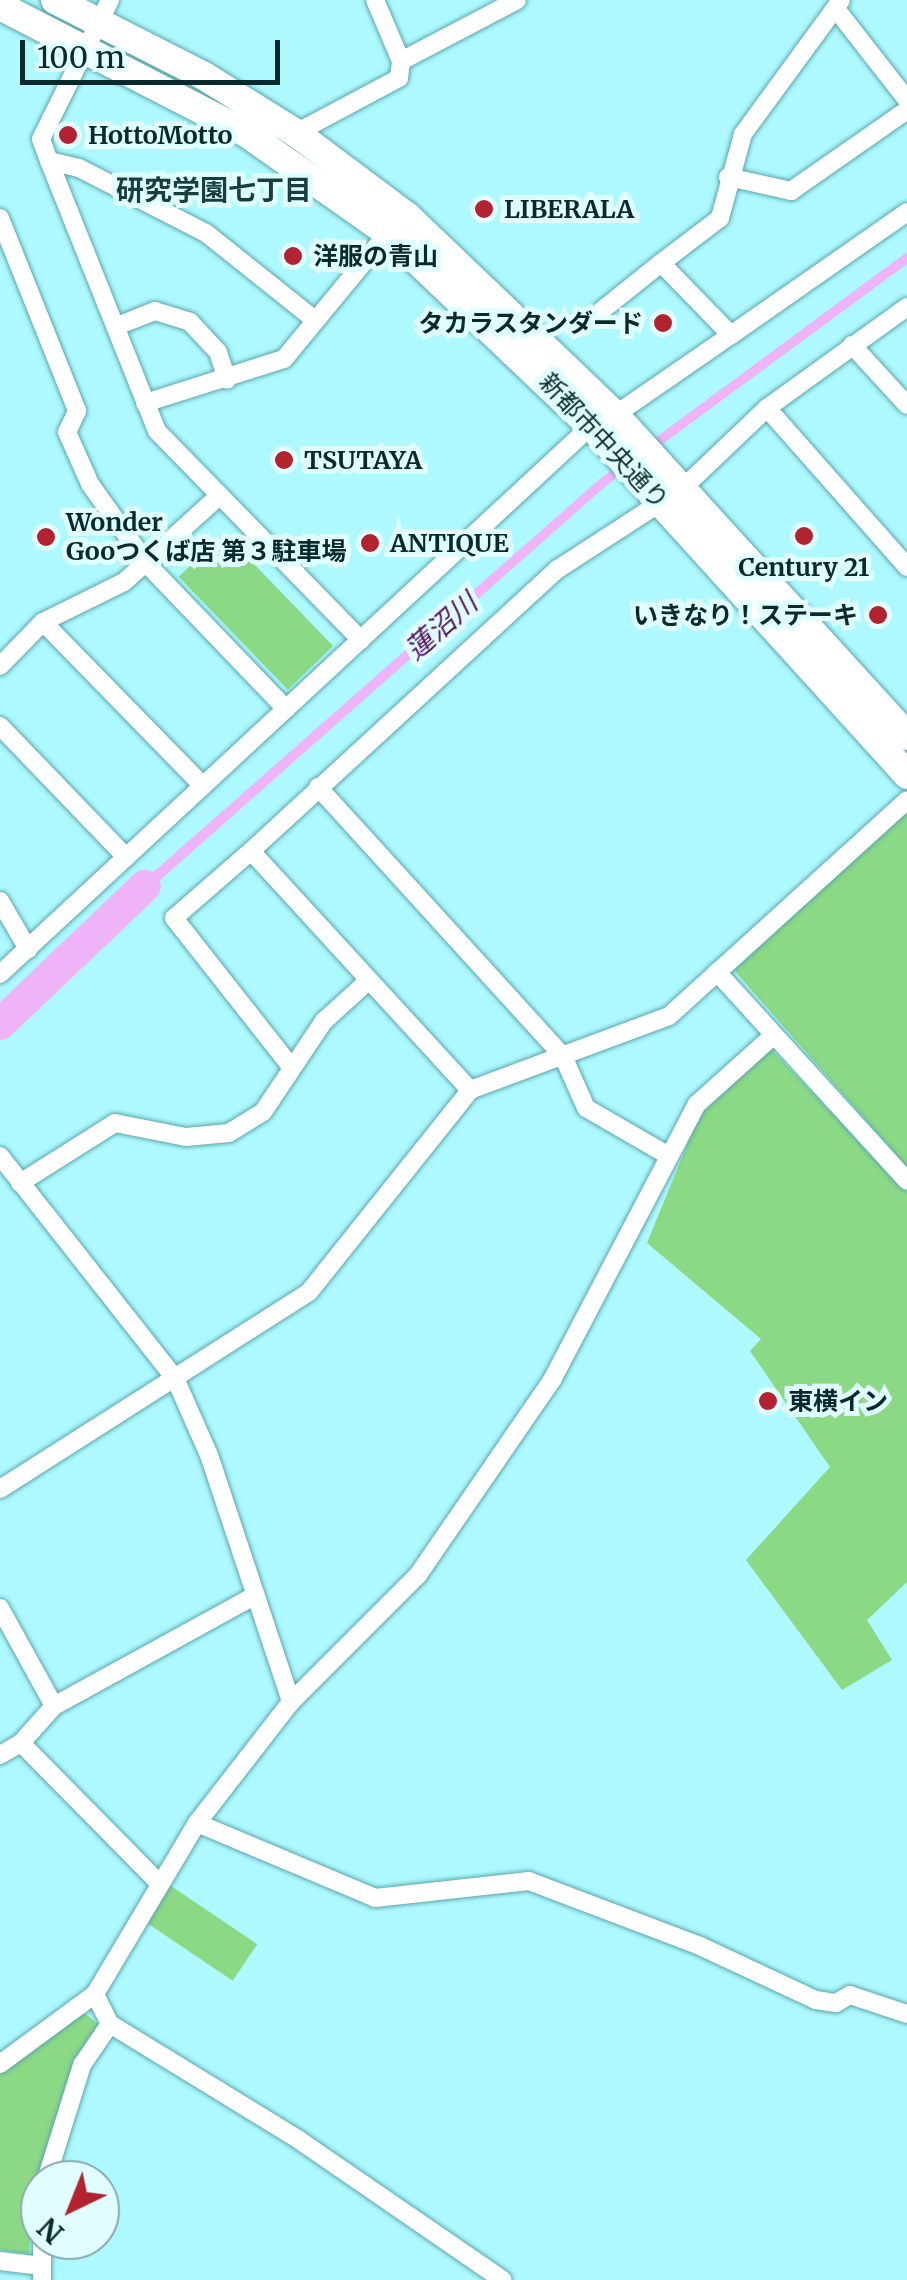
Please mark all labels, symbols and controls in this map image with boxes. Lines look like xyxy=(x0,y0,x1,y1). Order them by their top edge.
scale bar xyxy=(25,20,285,82)
text: 100 m xyxy=(37,38,125,76)
place label: HottoMotto xyxy=(88,120,232,150)
marker: HottoMotto xyxy=(57,124,79,146)
district label: 研究学園七丁目 xyxy=(116,173,312,207)
place label: LIBERALA xyxy=(504,194,634,224)
marker: LIBERALA xyxy=(473,198,495,220)
place label: 洋服の青山 xyxy=(313,241,438,271)
marker: 洋服の青山 xyxy=(282,245,304,267)
place label: タカラスタンダード xyxy=(418,308,643,338)
marker: タカラスタンダード xyxy=(652,312,674,334)
street label: 新都市中央通り xyxy=(533,367,675,515)
place label: TSUTAYA xyxy=(304,445,422,475)
marker: TSUTAYA xyxy=(273,449,295,471)
place label: Wonder Gooつくば店 第３駐車場 xyxy=(66,508,346,567)
marker: Century 21 xyxy=(793,525,815,547)
marker: Wonder Gooつくば店 第３駐車場 xyxy=(35,526,57,548)
place label: ANTIQUE xyxy=(390,528,509,558)
marker: ANTIQUE xyxy=(359,532,381,554)
place label: Century 21 xyxy=(739,552,869,582)
water label: 蓮沼川 xyxy=(398,586,484,666)
place label: いきなり！ステーキ xyxy=(633,600,858,630)
marker: いきなり！ステーキ xyxy=(867,604,889,626)
place label: 東横イン xyxy=(788,1386,888,1416)
marker: 東横イン xyxy=(757,1390,779,1412)
north arrow xyxy=(20,2160,120,2260)
text: N xyxy=(31,2210,71,2251)

